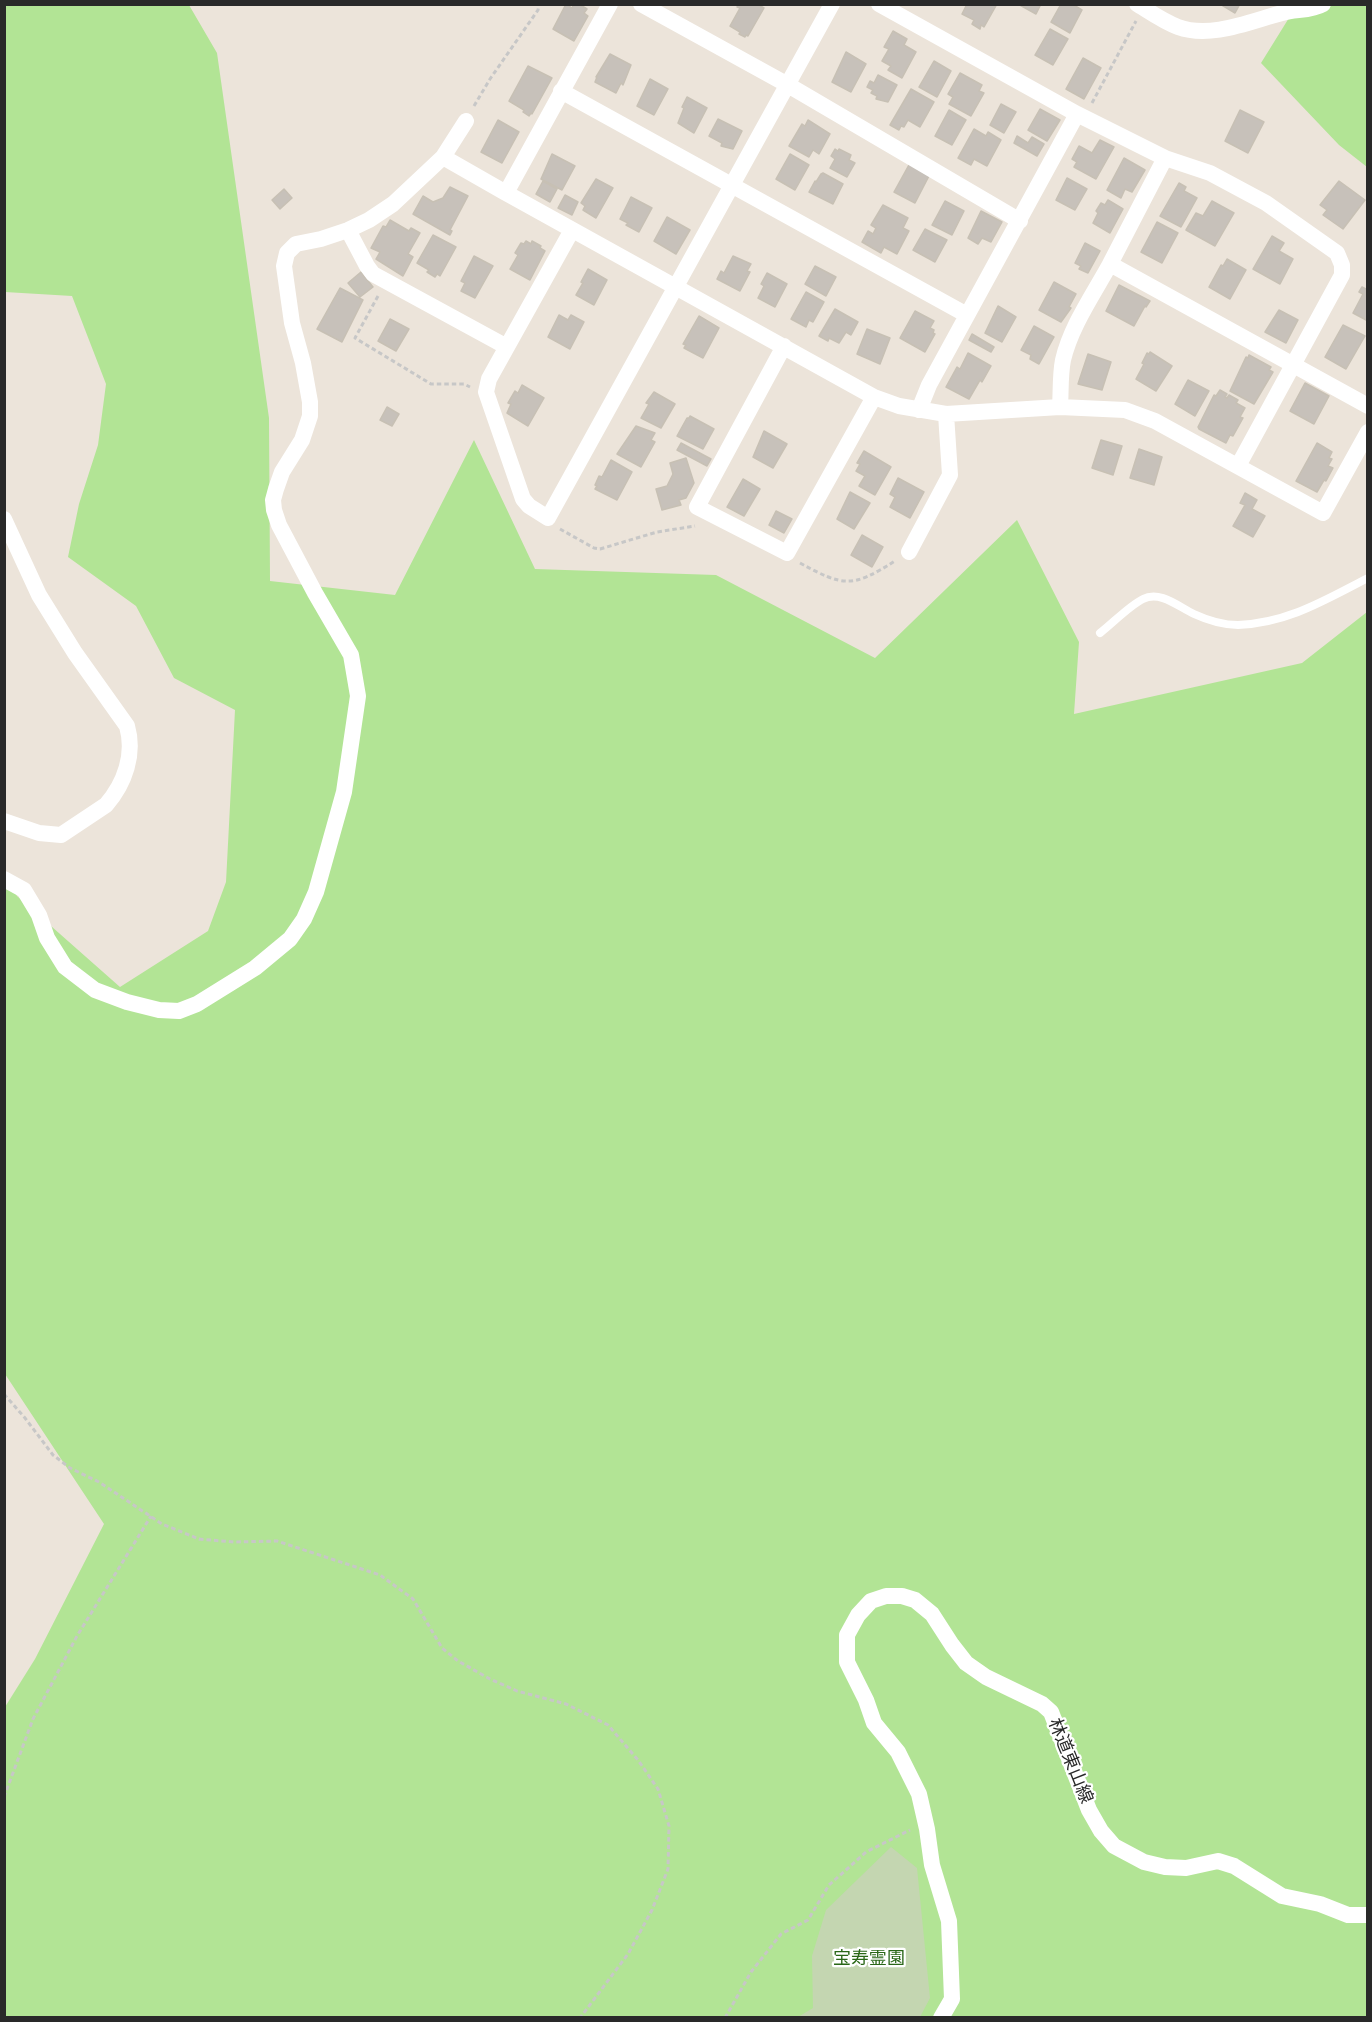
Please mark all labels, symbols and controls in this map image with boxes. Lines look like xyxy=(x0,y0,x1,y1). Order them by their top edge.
street label: 林道東山線 xyxy=(1043,1715,1097,1807)
park label: 宝寿霊園 xyxy=(833,1948,905,1970)

